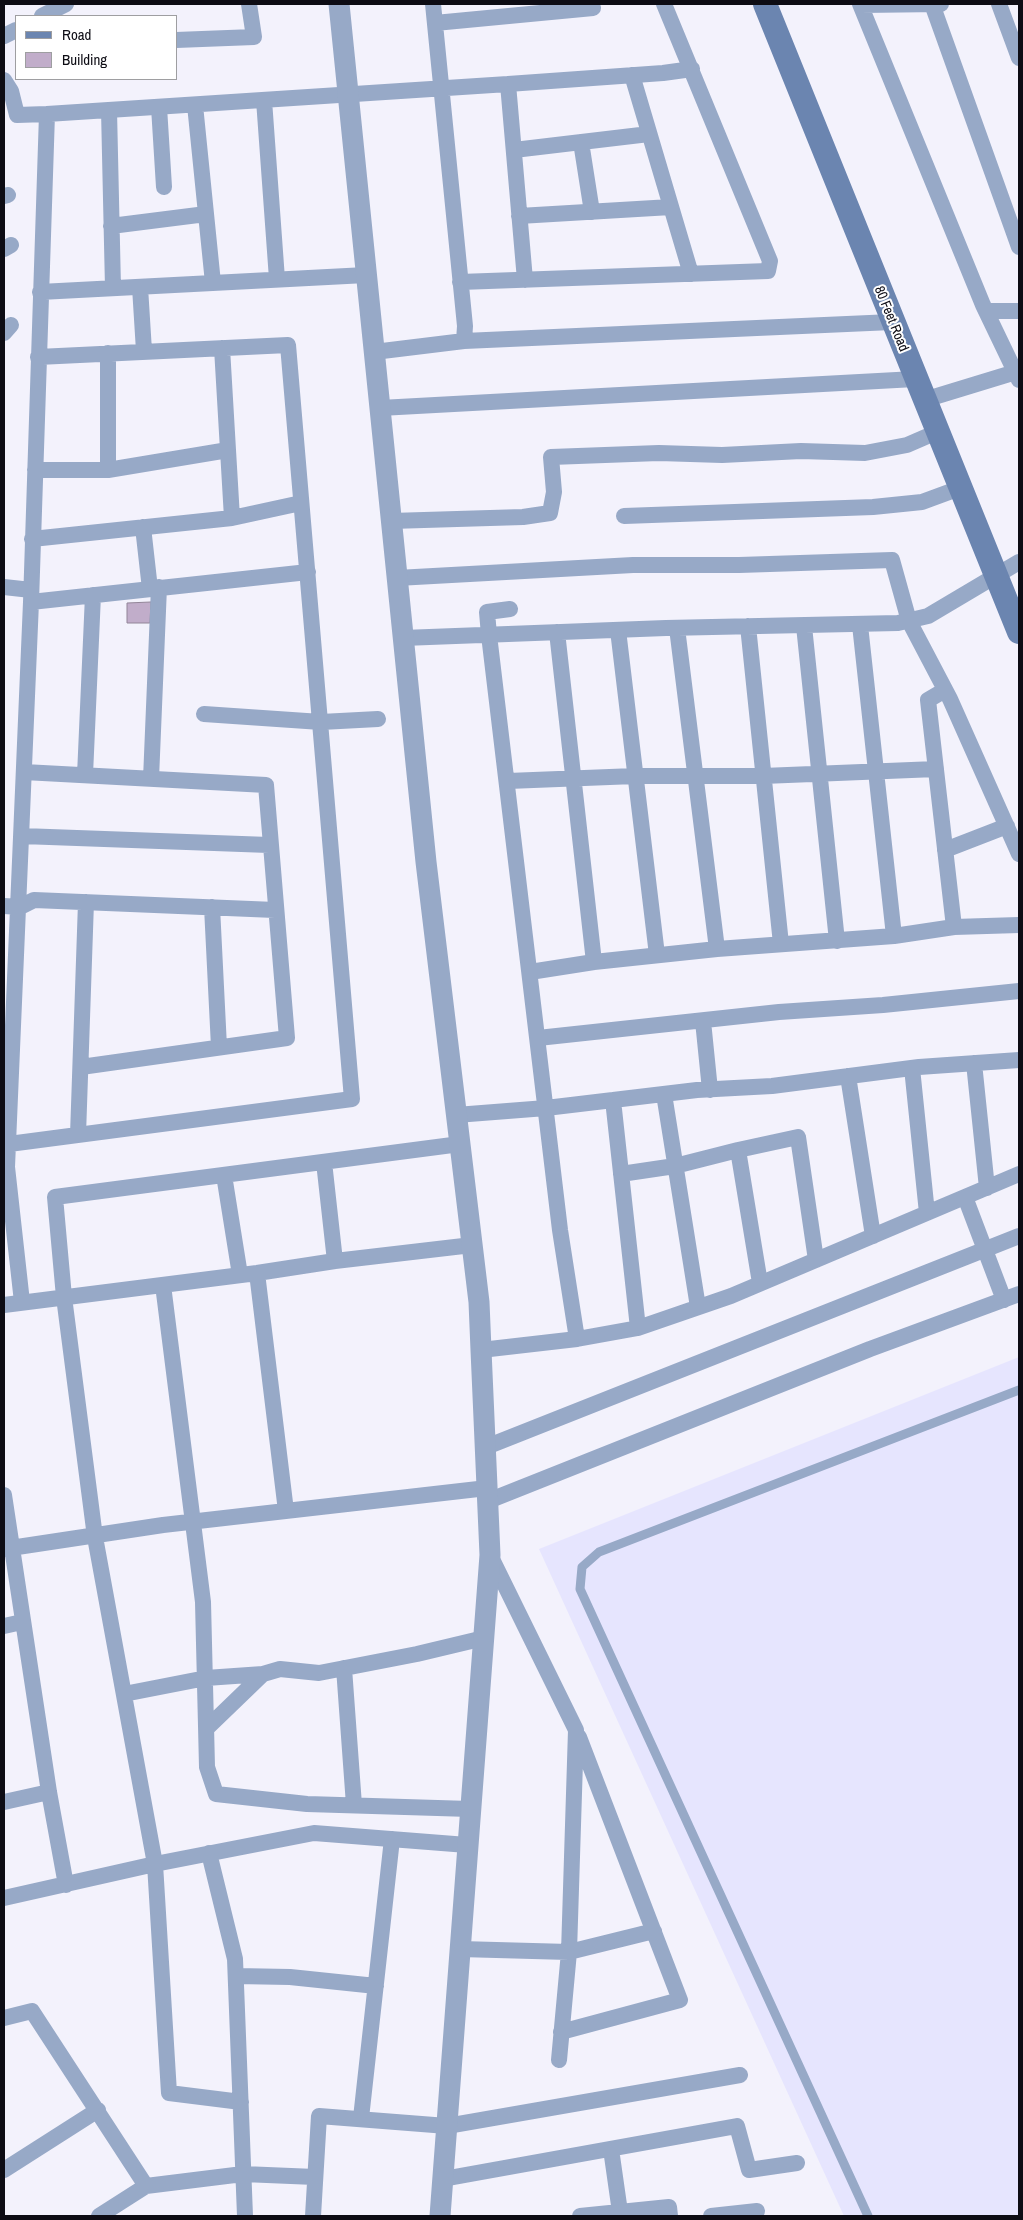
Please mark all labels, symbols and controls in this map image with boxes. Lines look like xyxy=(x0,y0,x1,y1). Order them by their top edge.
legend xyxy=(15,15,178,80)
text: Road xyxy=(62,24,91,45)
text: Building xyxy=(62,49,107,70)
street label: 80 Feet Road xyxy=(870,284,912,354)

